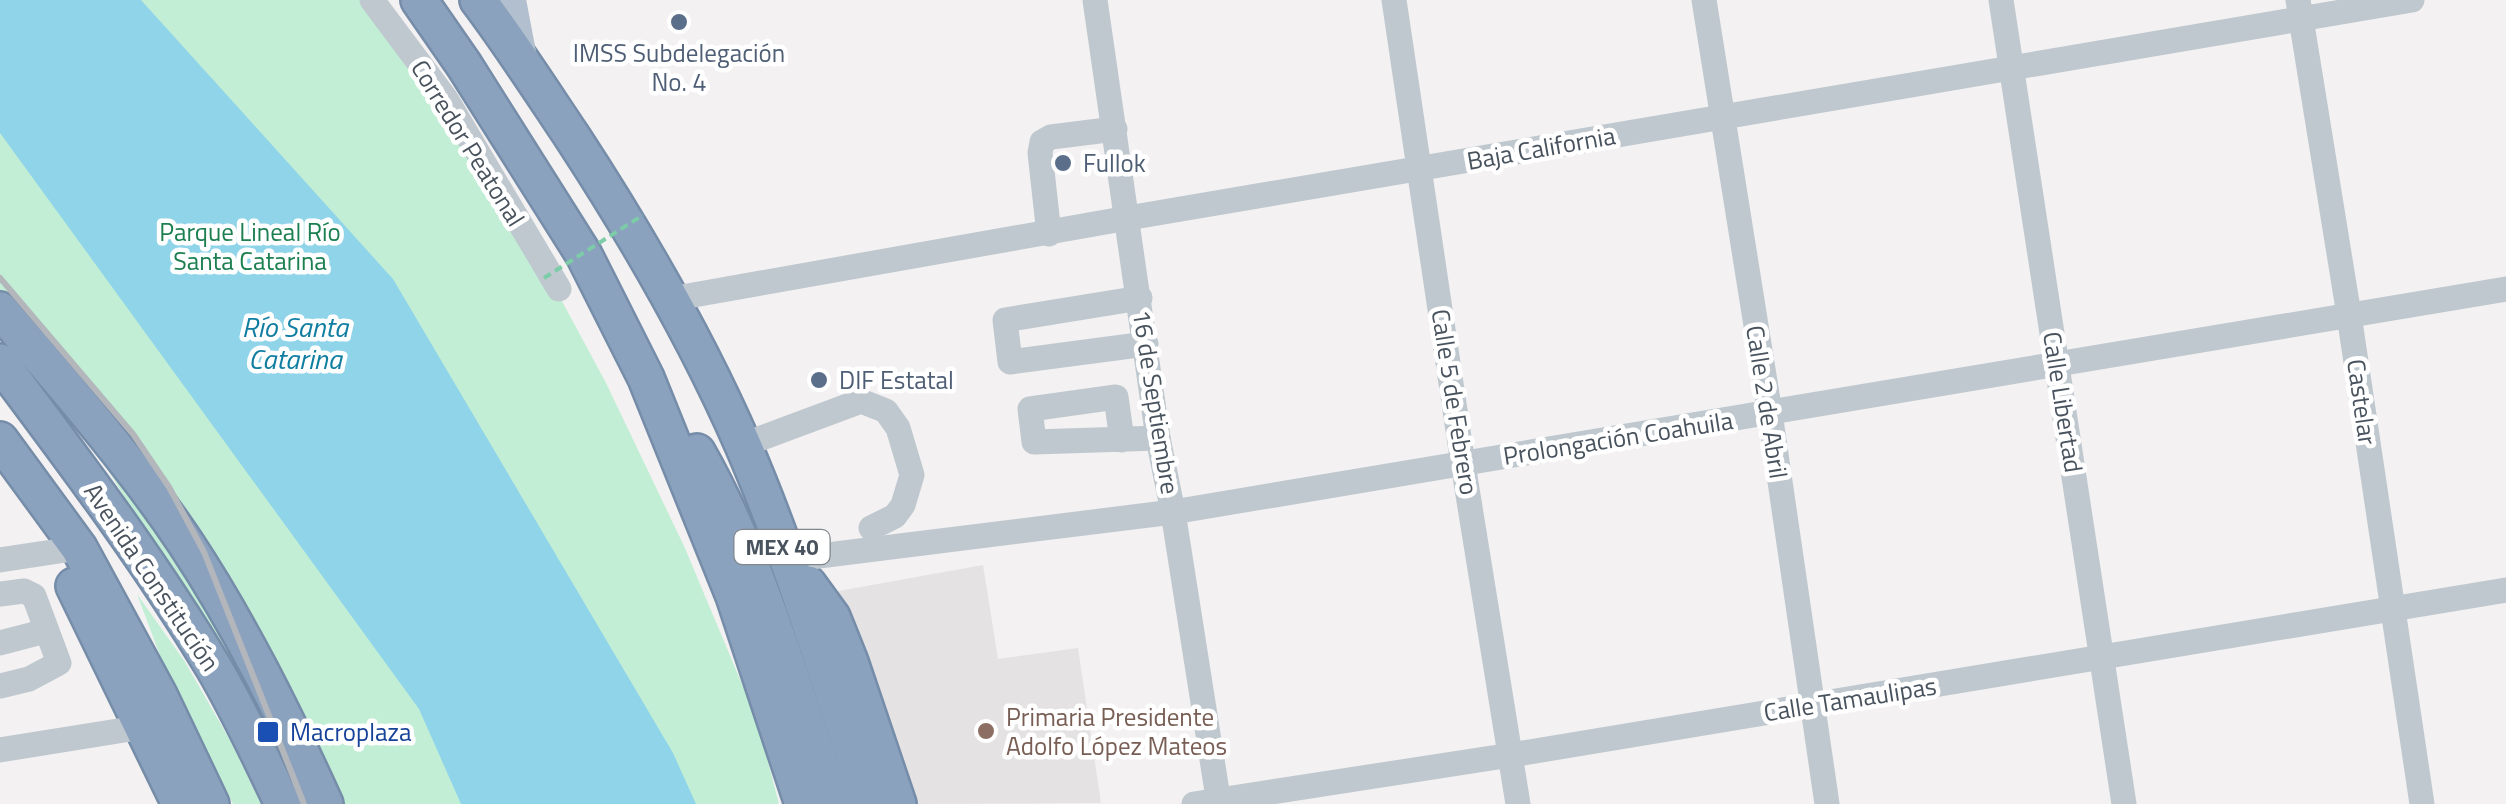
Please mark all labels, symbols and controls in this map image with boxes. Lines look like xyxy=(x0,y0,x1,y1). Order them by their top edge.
marker: IMSS Subdelegación No. 4 xyxy=(668,11,690,33)
place label: IMSS Subdelegación No. 4 xyxy=(573,34,785,101)
street label: Corredor Peatonal xyxy=(401,52,535,234)
street label: Baja California xyxy=(1464,116,1619,180)
place label: Fullok xyxy=(1083,144,1146,182)
marker: Fullok xyxy=(1052,152,1074,174)
park label: Parque Lineal Río Santa Catarina xyxy=(159,213,341,280)
water label: Río Santa Catarina xyxy=(242,305,350,380)
street label: Calle 5 de Febrero xyxy=(1422,306,1488,498)
street label: 16 de Septiembre xyxy=(1123,307,1189,497)
street label: Calle 2 de Abril xyxy=(1736,323,1798,481)
street label: Calle Libertad xyxy=(2033,329,2093,475)
street label: Castelar xyxy=(2337,357,2387,448)
place label: DIF Estatal xyxy=(839,361,954,399)
marker: DIF Estatal xyxy=(808,369,830,391)
street label: Prolongación Coahuila xyxy=(1500,401,1736,475)
street label: Avenida Constitución xyxy=(75,475,229,679)
road number: MEX 40 xyxy=(734,530,830,564)
street label: Calle Tamaulipas xyxy=(1761,667,1939,731)
place label: Primaria Presidente Adolfo López Mateos xyxy=(1006,698,1227,765)
place label: Macroplaza xyxy=(290,713,412,751)
marker: Macroplaza xyxy=(255,719,281,745)
marker: Primaria Presidente Adolfo López Mateos xyxy=(975,720,997,742)

